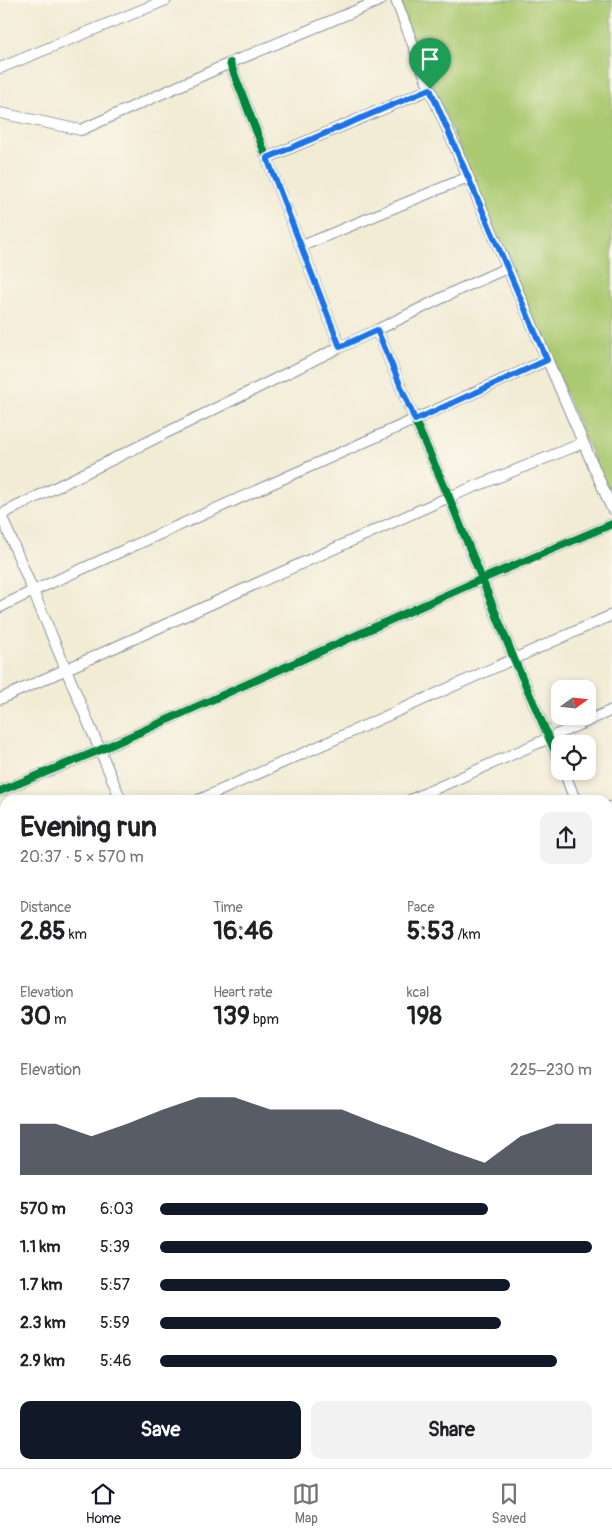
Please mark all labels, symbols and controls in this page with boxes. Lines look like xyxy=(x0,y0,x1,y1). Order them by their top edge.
pin xyxy=(409,38,451,89)
icon: arrive xyxy=(416,45,444,73)
north arrow xyxy=(551,680,596,725)
map controls xyxy=(551,680,596,780)
button: locate xyxy=(551,735,596,780)
text: Evening run xyxy=(20,810,157,845)
button: share xyxy=(540,812,592,864)
text: 20:37 · 5 × 570 m xyxy=(20,847,144,867)
text: Distance xyxy=(20,899,71,916)
text: Time xyxy=(213,899,243,916)
text: Pace xyxy=(407,899,434,916)
text: 2.85 xyxy=(20,916,66,947)
text: 16:46 xyxy=(213,916,273,947)
text: 5:53 xyxy=(407,916,454,947)
text: km xyxy=(66,926,87,943)
text: /km xyxy=(454,926,481,943)
text: Elevation xyxy=(20,984,73,1001)
text: Heart rate xyxy=(213,984,272,1001)
text: kcal xyxy=(407,984,429,1001)
text: 30 xyxy=(20,1001,51,1032)
text: 139 xyxy=(213,1001,250,1032)
text: 198 xyxy=(407,1001,442,1032)
text: m xyxy=(51,1011,67,1028)
text: bpm xyxy=(250,1011,279,1028)
text: Elevation xyxy=(20,1060,81,1080)
text: 225–230 m xyxy=(510,1060,592,1080)
text: 570 m xyxy=(20,1199,66,1219)
text: 6:03 xyxy=(100,1199,133,1219)
text: 1.1 km xyxy=(20,1237,60,1257)
text: 5:39 xyxy=(100,1237,130,1257)
text: 1.7 km xyxy=(20,1275,63,1295)
text: 5:57 xyxy=(100,1275,130,1295)
text: 2.3 km xyxy=(20,1313,66,1333)
text: 5:59 xyxy=(100,1313,130,1333)
text: 2.9 km xyxy=(20,1351,65,1371)
text: 5:46 xyxy=(100,1351,132,1371)
button: Save xyxy=(20,1401,301,1459)
button: Share xyxy=(311,1401,592,1459)
tab: Home xyxy=(86,1480,121,1527)
tab: Map xyxy=(292,1480,320,1527)
tab: Saved xyxy=(492,1480,526,1527)

